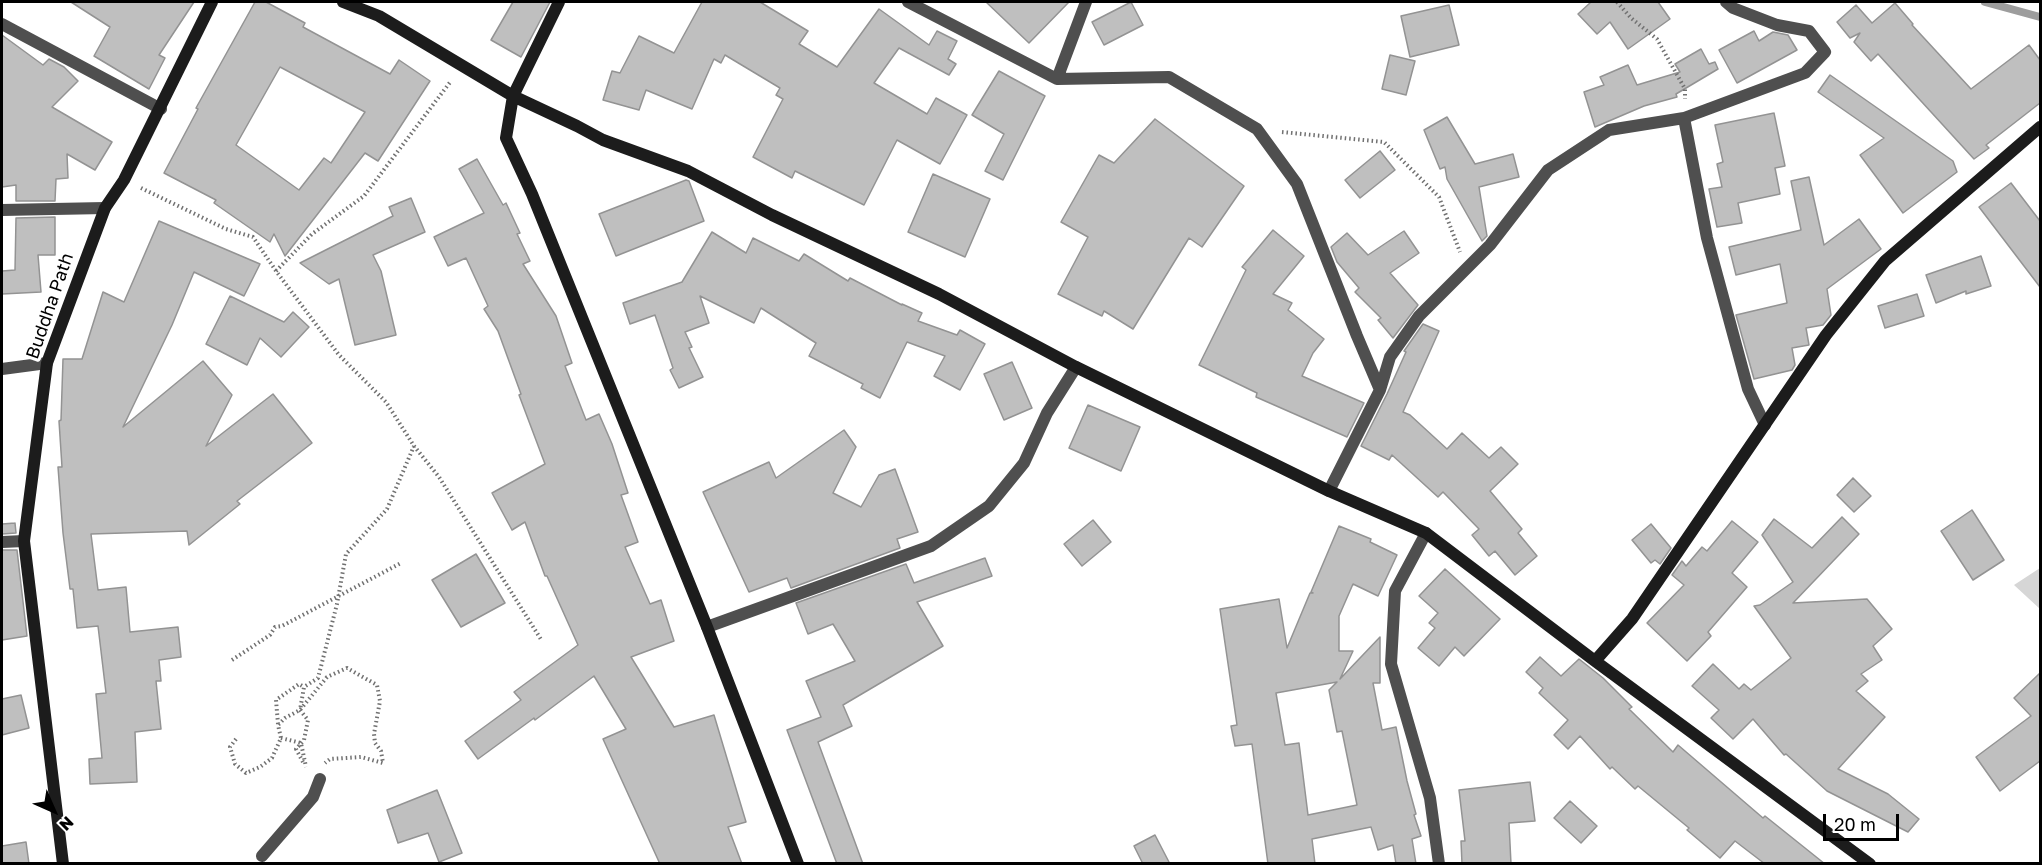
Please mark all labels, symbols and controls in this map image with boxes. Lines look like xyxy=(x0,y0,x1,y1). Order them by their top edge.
street label: Buddha Path xyxy=(22,250,78,362)
north arrow xyxy=(24,781,84,841)
scale bar xyxy=(1826,802,1902,840)
text: N xyxy=(55,812,78,835)
text: 20 m xyxy=(1834,813,1876,835)

